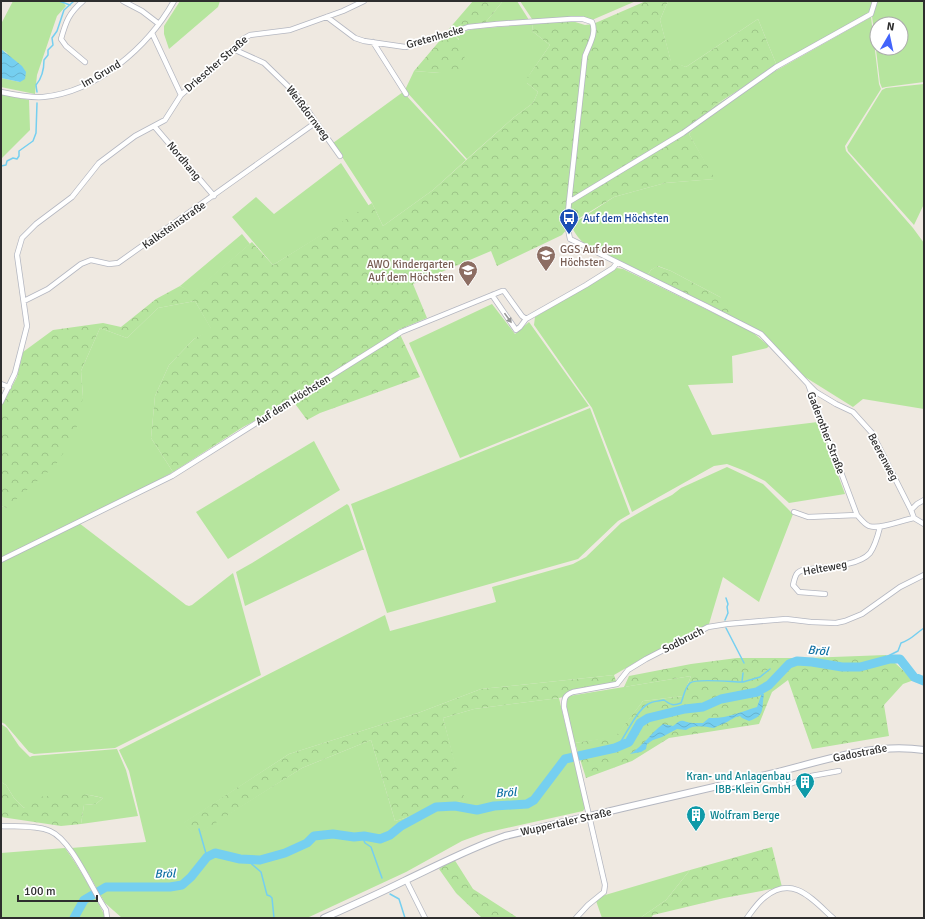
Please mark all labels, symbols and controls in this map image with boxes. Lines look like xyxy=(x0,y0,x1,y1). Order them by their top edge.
north arrow xyxy=(869,16,909,56)
text: N xyxy=(886,20,895,34)
street label: Gretenhecke xyxy=(405,23,465,51)
street label: Driescher Straße xyxy=(182,33,250,95)
street label: Im Grund xyxy=(79,57,123,90)
street label: Weißdornweg xyxy=(283,83,333,143)
street label: Nordhang xyxy=(164,139,204,183)
street label: Kalksteinstraße xyxy=(140,198,208,252)
bus stop icon: Auf dem Höchsten xyxy=(558,207,580,235)
place label: Auf dem Höchsten xyxy=(583,212,669,225)
place label: GGS Auf dem Höchsten xyxy=(560,243,622,269)
school or university icon: GGS Auf dem Höchsten xyxy=(535,244,557,272)
place label: AWO Kindergarten Auf dem Höchsten xyxy=(367,258,454,284)
school or university icon: AWO Kindergarten Auf dem Höchsten xyxy=(457,259,479,287)
one-way arrow xyxy=(504,313,512,324)
street label: Auf dem Höchsten xyxy=(253,372,333,428)
street label: Gaderother Straße xyxy=(804,390,848,476)
street label: Beerenweg xyxy=(865,431,901,483)
street label: Helteweg xyxy=(802,558,848,578)
street label: Sodbruch xyxy=(660,624,706,656)
water label: Bröl xyxy=(807,643,831,660)
street label: Gadostraße xyxy=(832,741,888,765)
place label: Kran- und Anlagenbau IBB-Klein GmbH xyxy=(686,770,791,796)
building icon: Kran- und Anlagenbau IBB-Klein GmbH xyxy=(794,771,816,799)
water label: Bröl xyxy=(495,785,518,801)
building icon: Wolfram Berge xyxy=(685,804,707,832)
street label: Wuppertaler Straße xyxy=(519,805,613,839)
place label: Wolfram Berge xyxy=(710,809,780,822)
water label: Bröl xyxy=(154,866,177,882)
scale bar xyxy=(18,877,97,903)
text: 100 m xyxy=(24,884,56,899)

